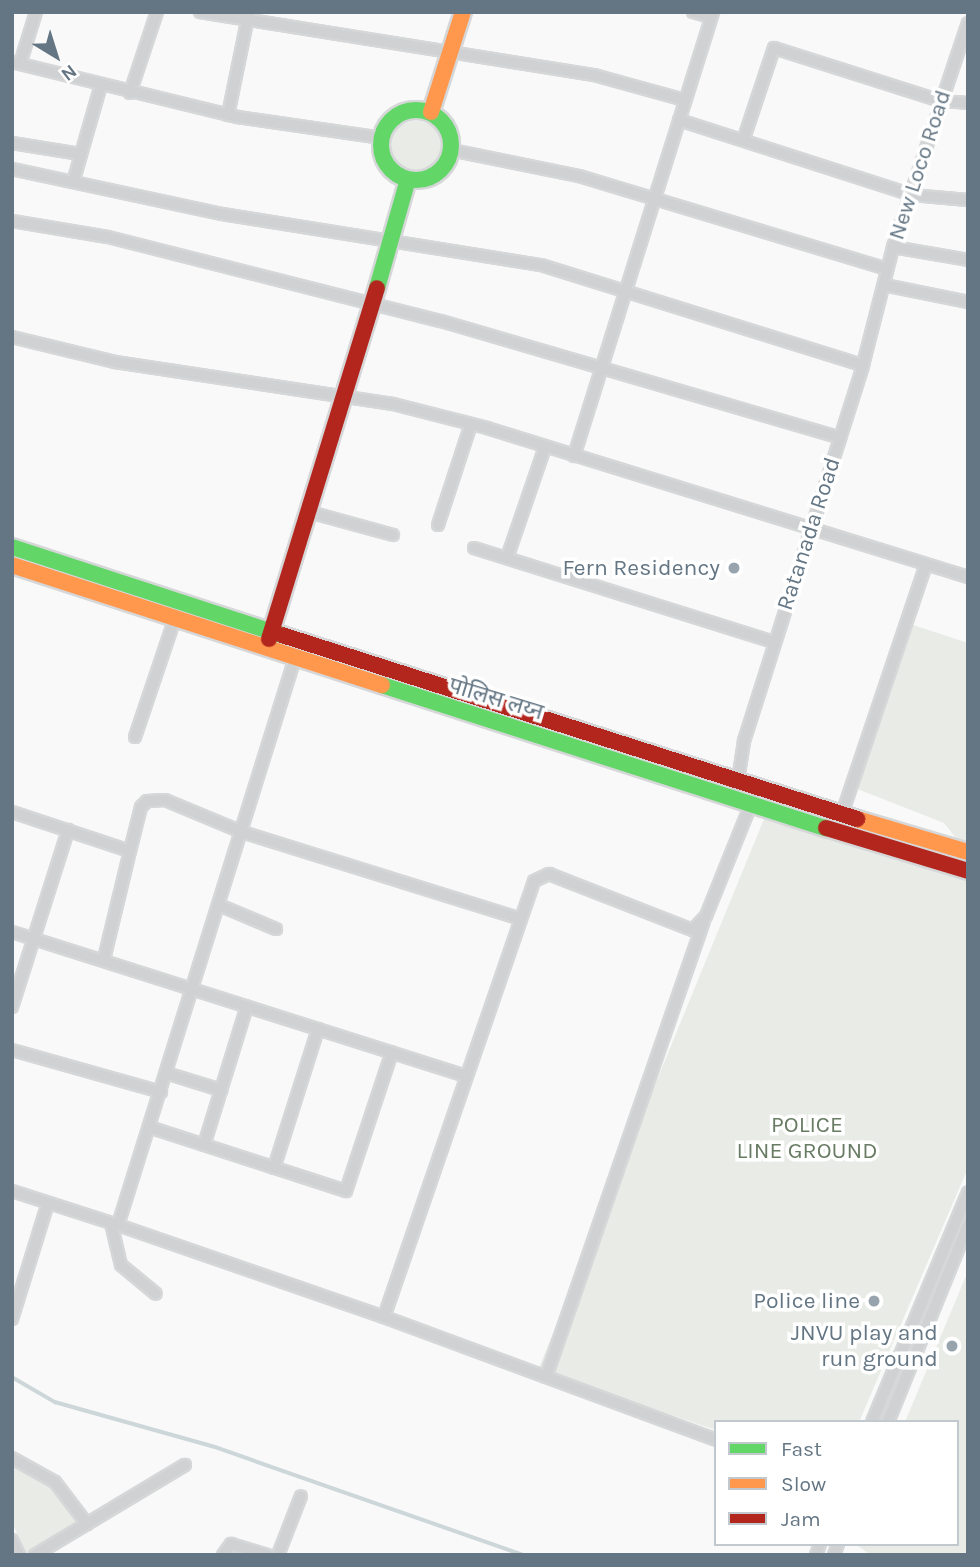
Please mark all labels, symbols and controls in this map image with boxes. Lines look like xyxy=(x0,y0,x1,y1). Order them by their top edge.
north arrow xyxy=(21,21,91,91)
text: N xyxy=(57,60,81,85)
street label: New Loco Road xyxy=(883,87,957,243)
street label: Ratanada Road xyxy=(771,454,847,614)
place label: Fern Residency xyxy=(562,554,720,582)
marker: Fern Residency xyxy=(726,560,742,576)
street label: पोलिस लय्न xyxy=(445,672,547,726)
park label: POLICE LINE GROUND xyxy=(737,1111,877,1165)
place label: Police line xyxy=(753,1287,860,1315)
marker: Police line xyxy=(866,1293,882,1309)
place label: JNVU play and run ground xyxy=(791,1319,938,1373)
marker: JNVU play and run ground xyxy=(944,1338,960,1354)
legend xyxy=(714,1420,959,1546)
text: Fast xyxy=(781,1437,822,1461)
text: Slow xyxy=(781,1472,826,1496)
text: Jam xyxy=(781,1507,821,1531)

